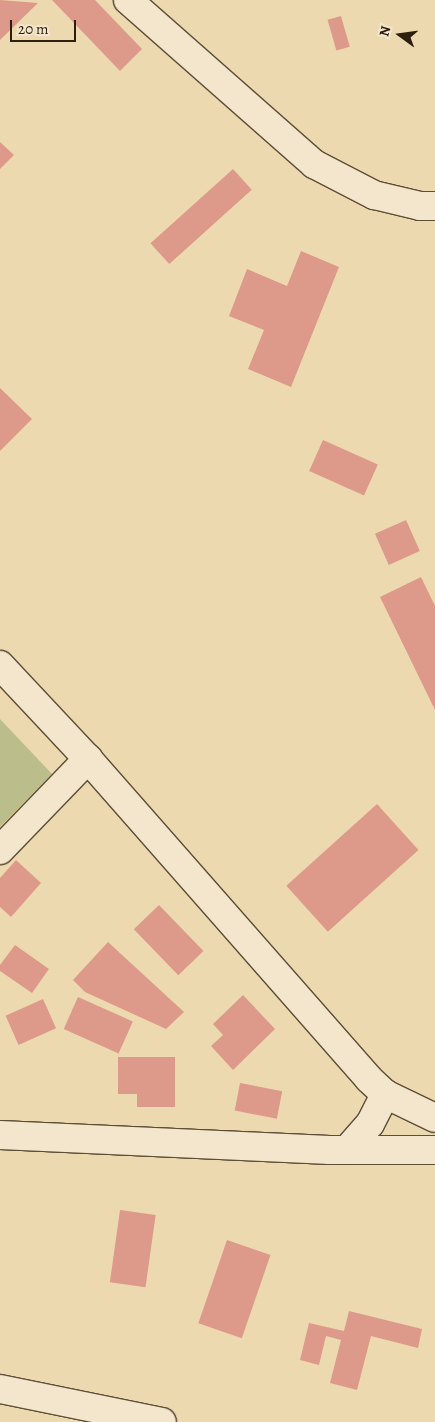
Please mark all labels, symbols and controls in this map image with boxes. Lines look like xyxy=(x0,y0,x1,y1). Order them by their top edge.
scale bar xyxy=(12,10,79,42)
north arrow xyxy=(375,10,425,60)
text: 20 m xyxy=(18,19,49,39)
text: N xyxy=(375,24,395,39)

